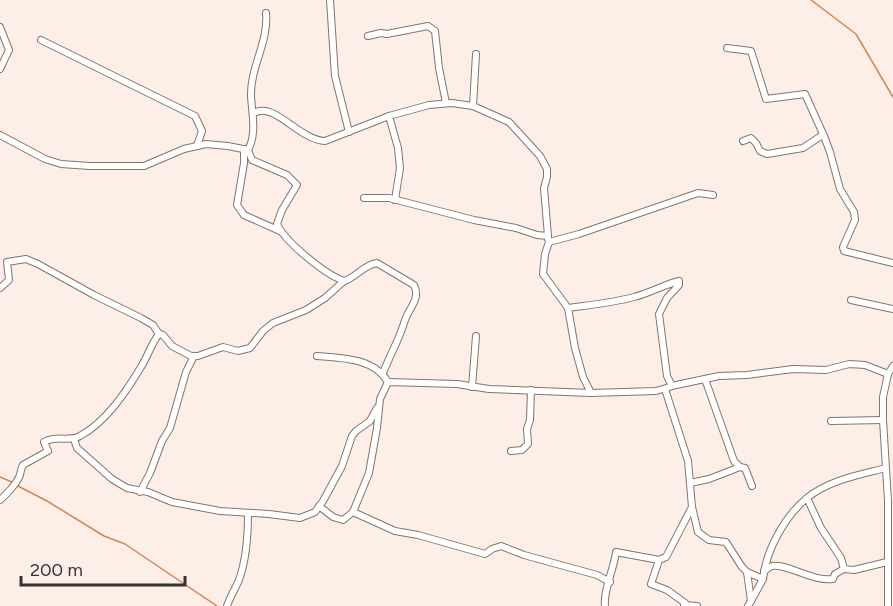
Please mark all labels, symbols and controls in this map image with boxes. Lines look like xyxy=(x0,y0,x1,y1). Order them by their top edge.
scale bar xyxy=(21,549,184,587)
text: 200 m xyxy=(30,559,83,581)

